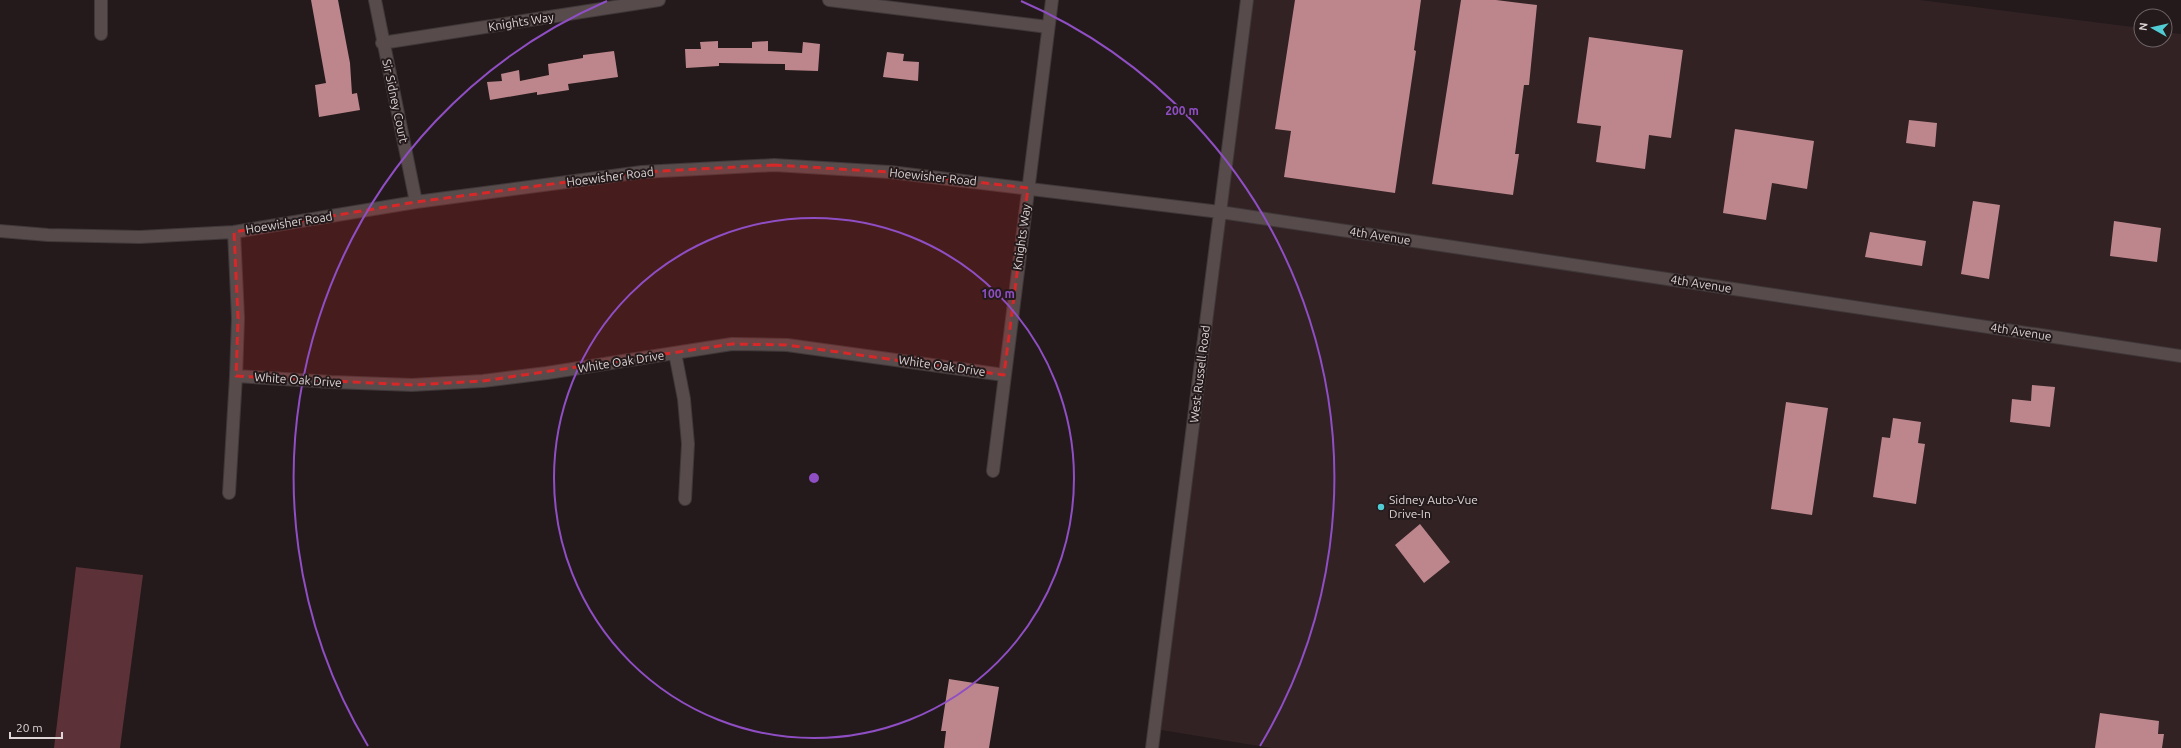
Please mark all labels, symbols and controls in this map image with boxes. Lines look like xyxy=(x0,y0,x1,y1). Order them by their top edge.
north arrow xyxy=(2133,8,2173,48)
street label: Knights Way xyxy=(487,10,555,33)
text: N xyxy=(2137,22,2150,32)
street label: Sir Sidney Court xyxy=(380,58,411,144)
text: 200 m xyxy=(1165,104,1199,117)
street label: Hoewisher Road xyxy=(566,165,654,188)
street label: Hoewisher Road xyxy=(889,165,977,188)
street label: Knights Way xyxy=(1010,203,1033,271)
street label: Hoewisher Road xyxy=(245,209,333,236)
street label: 4th Avenue xyxy=(1349,224,1411,247)
street label: 4th Avenue xyxy=(1670,272,1732,295)
text: 100 m xyxy=(981,287,1015,300)
street label: 4th Avenue xyxy=(1990,320,2052,343)
street label: West Russell Road xyxy=(1187,324,1212,424)
street label: White Oak Drive xyxy=(577,348,665,375)
street label: White Oak Drive xyxy=(898,353,986,378)
street label: White Oak Drive xyxy=(254,370,342,389)
centre of rings xyxy=(807,471,821,485)
place label: Sidney Auto-Vue Drive-In xyxy=(1389,493,1478,520)
marker: Sidney Auto-Vue Drive-In xyxy=(1376,502,1386,512)
scale bar xyxy=(10,714,62,740)
text: 20 m xyxy=(16,721,43,734)

